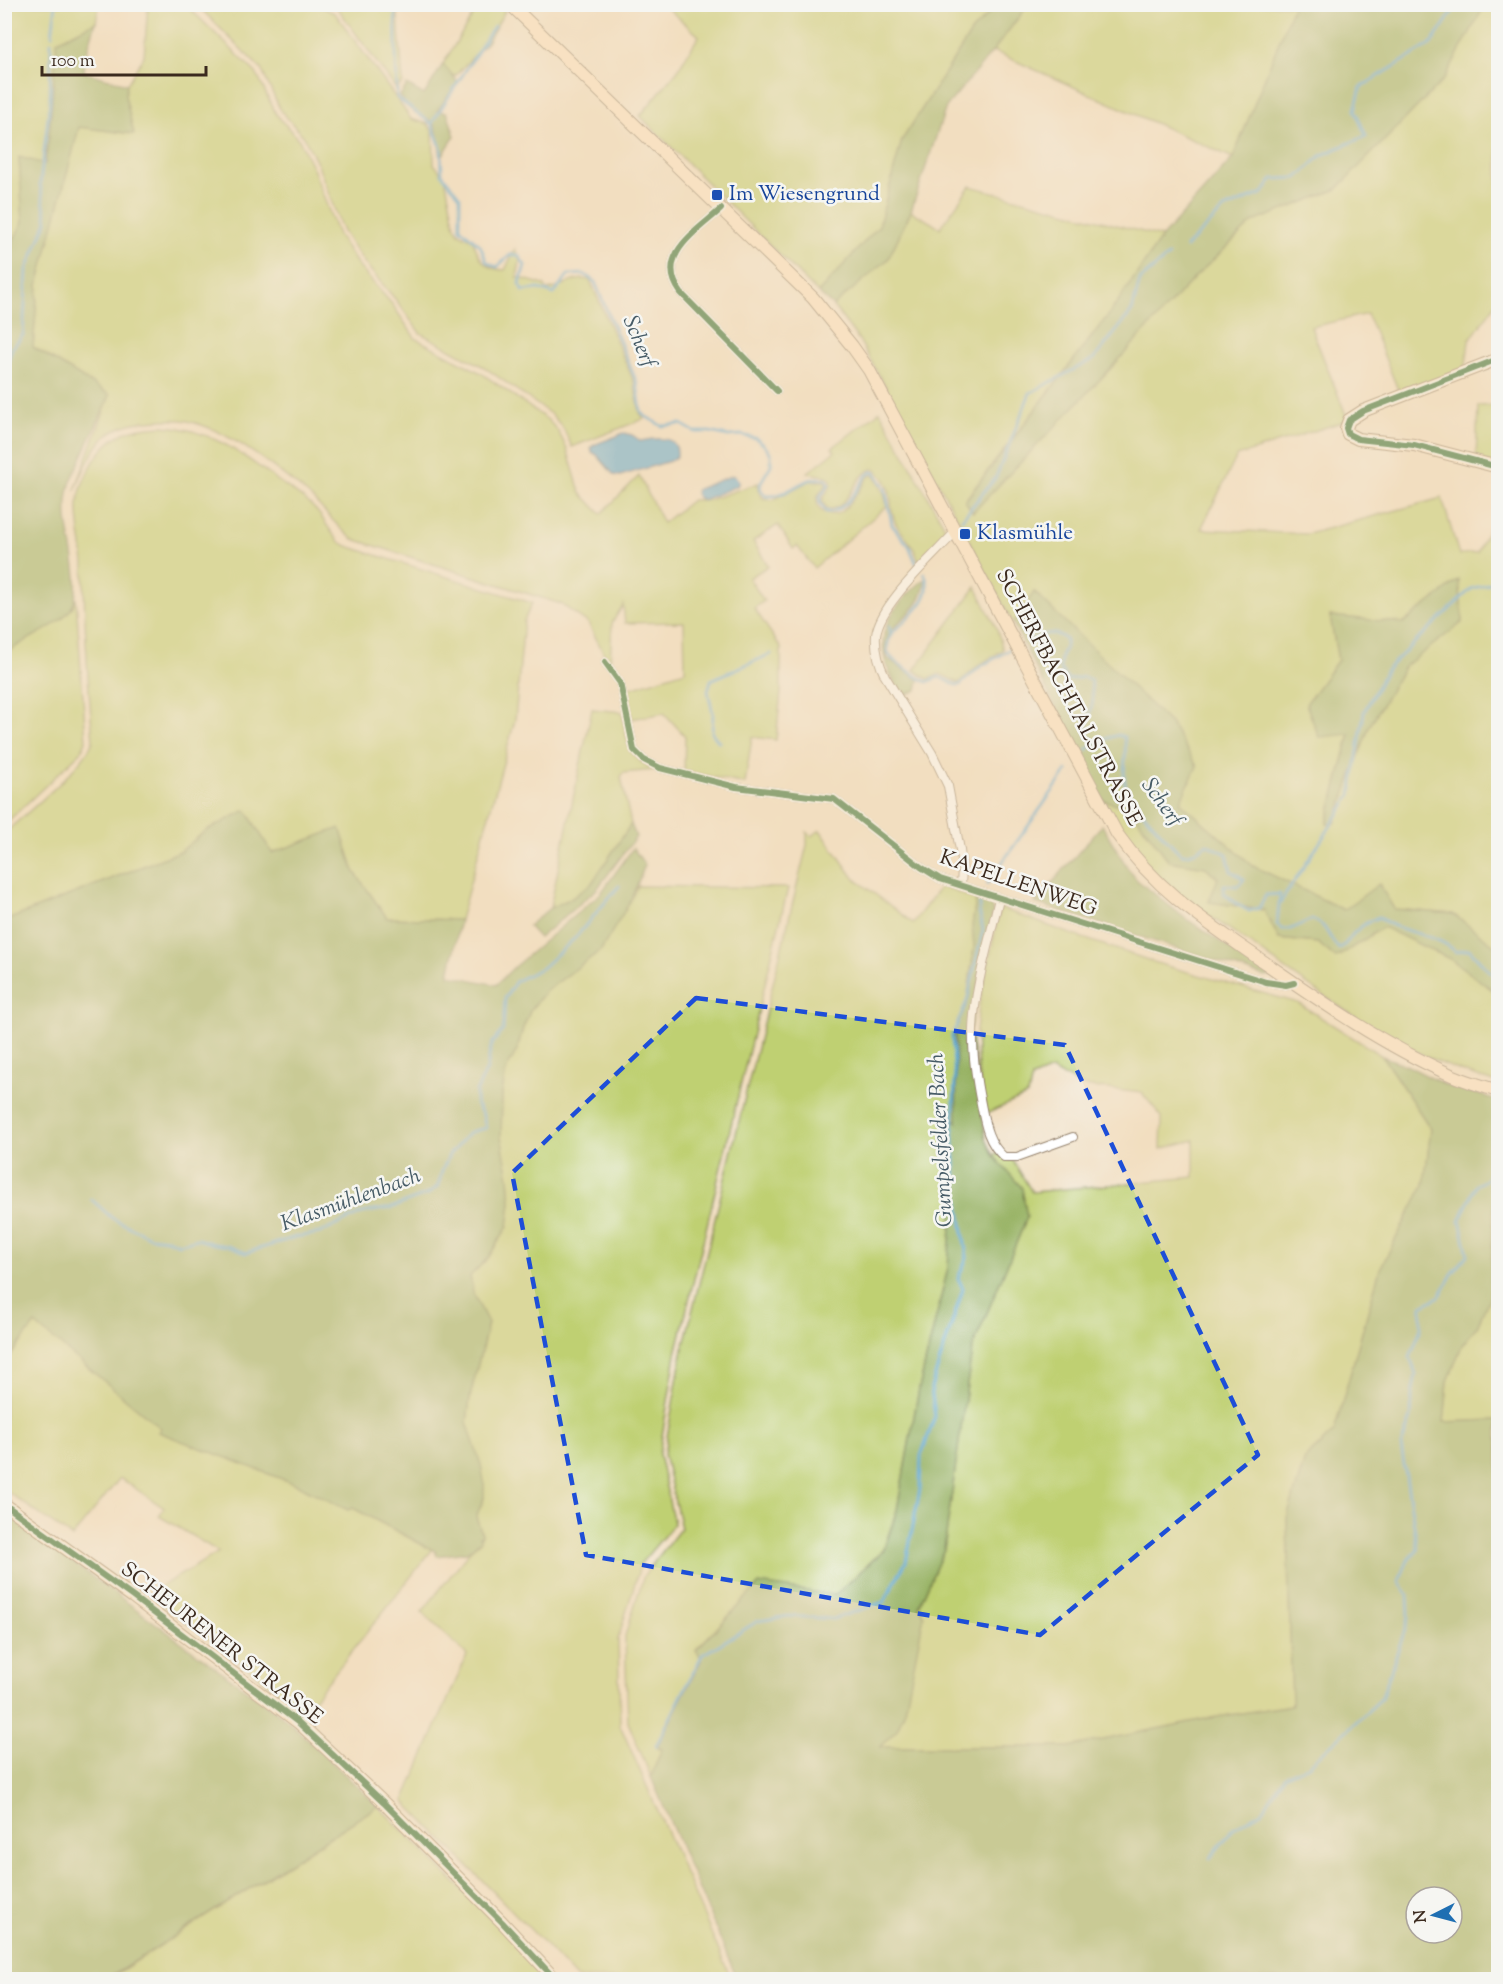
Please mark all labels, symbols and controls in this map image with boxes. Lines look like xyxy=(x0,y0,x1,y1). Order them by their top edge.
scale bar xyxy=(42,39,206,77)
text: 100 m xyxy=(51,49,95,75)
place label: Im Wiesengrund xyxy=(729,180,880,210)
marker: Im Wiesengrund xyxy=(710,188,724,202)
water label: Scherf xyxy=(613,311,664,375)
place label: Klasmühle xyxy=(977,519,1073,549)
marker: Klasmühle xyxy=(958,527,972,541)
street label: SCHERFBACHTALSTRASSE xyxy=(987,564,1149,832)
water label: Scherf xyxy=(1132,772,1191,836)
street label: KAPELLENWEG xyxy=(935,843,1101,925)
water label: Gumpelsfelder Bach xyxy=(921,1052,963,1228)
water label: Klasmühlenbach xyxy=(277,1161,426,1241)
street label: SCHEURENER STRASSE xyxy=(113,1555,329,1733)
north arrow xyxy=(1404,1885,1464,1945)
text: N xyxy=(1409,1909,1434,1924)

